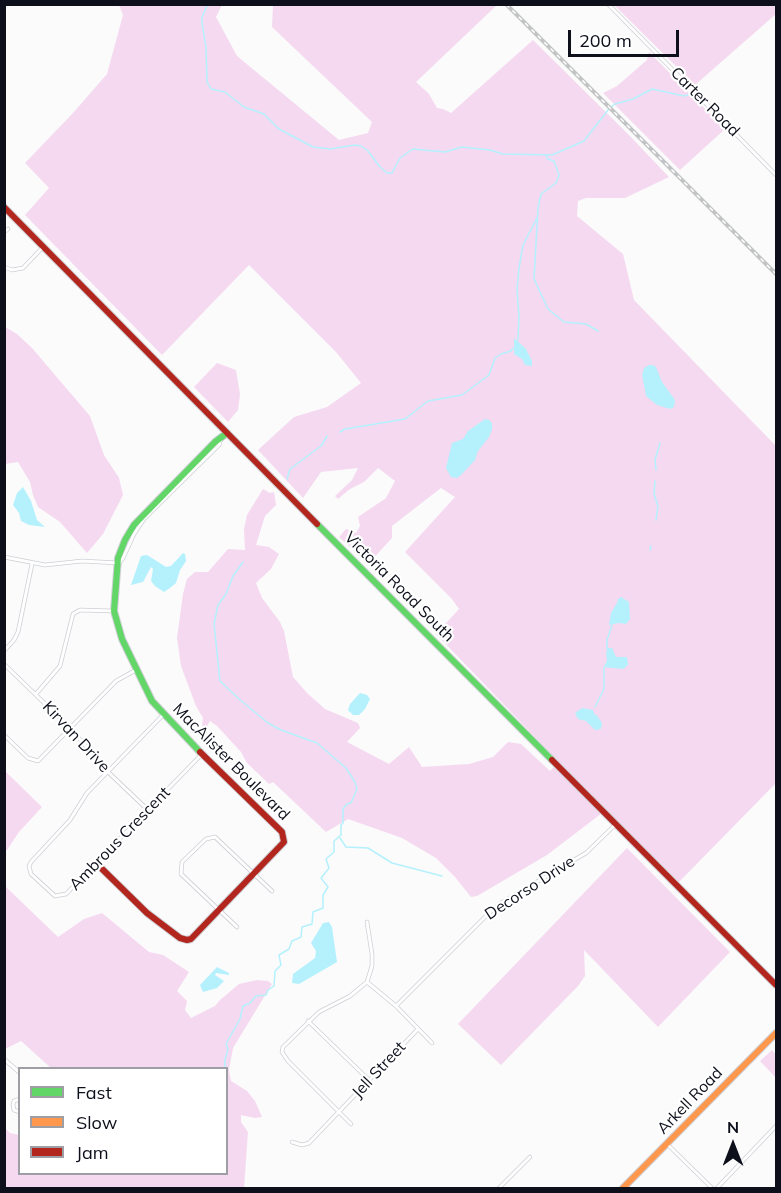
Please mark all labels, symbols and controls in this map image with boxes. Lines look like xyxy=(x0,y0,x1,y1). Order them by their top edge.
scale bar xyxy=(571,18,682,56)
text: 200 m xyxy=(579,29,632,52)
street label: Carter Road xyxy=(666,63,744,141)
street label: Victoria Road South xyxy=(340,528,458,646)
street label: Kirvan Drive xyxy=(38,697,114,777)
street label: MacAlister Boulevard xyxy=(168,699,294,825)
street label: Ambrous Crescent xyxy=(66,783,174,895)
street label: Decorso Drive xyxy=(482,852,578,924)
street label: Jell Street xyxy=(348,1038,410,1102)
street label: Arkell Road xyxy=(653,1064,727,1138)
legend xyxy=(18,1067,228,1175)
text: Fast xyxy=(76,1081,112,1104)
text: Slow xyxy=(76,1111,117,1134)
north arrow xyxy=(703,1115,763,1175)
text: N xyxy=(727,1117,739,1137)
text: Jam xyxy=(76,1141,109,1164)

